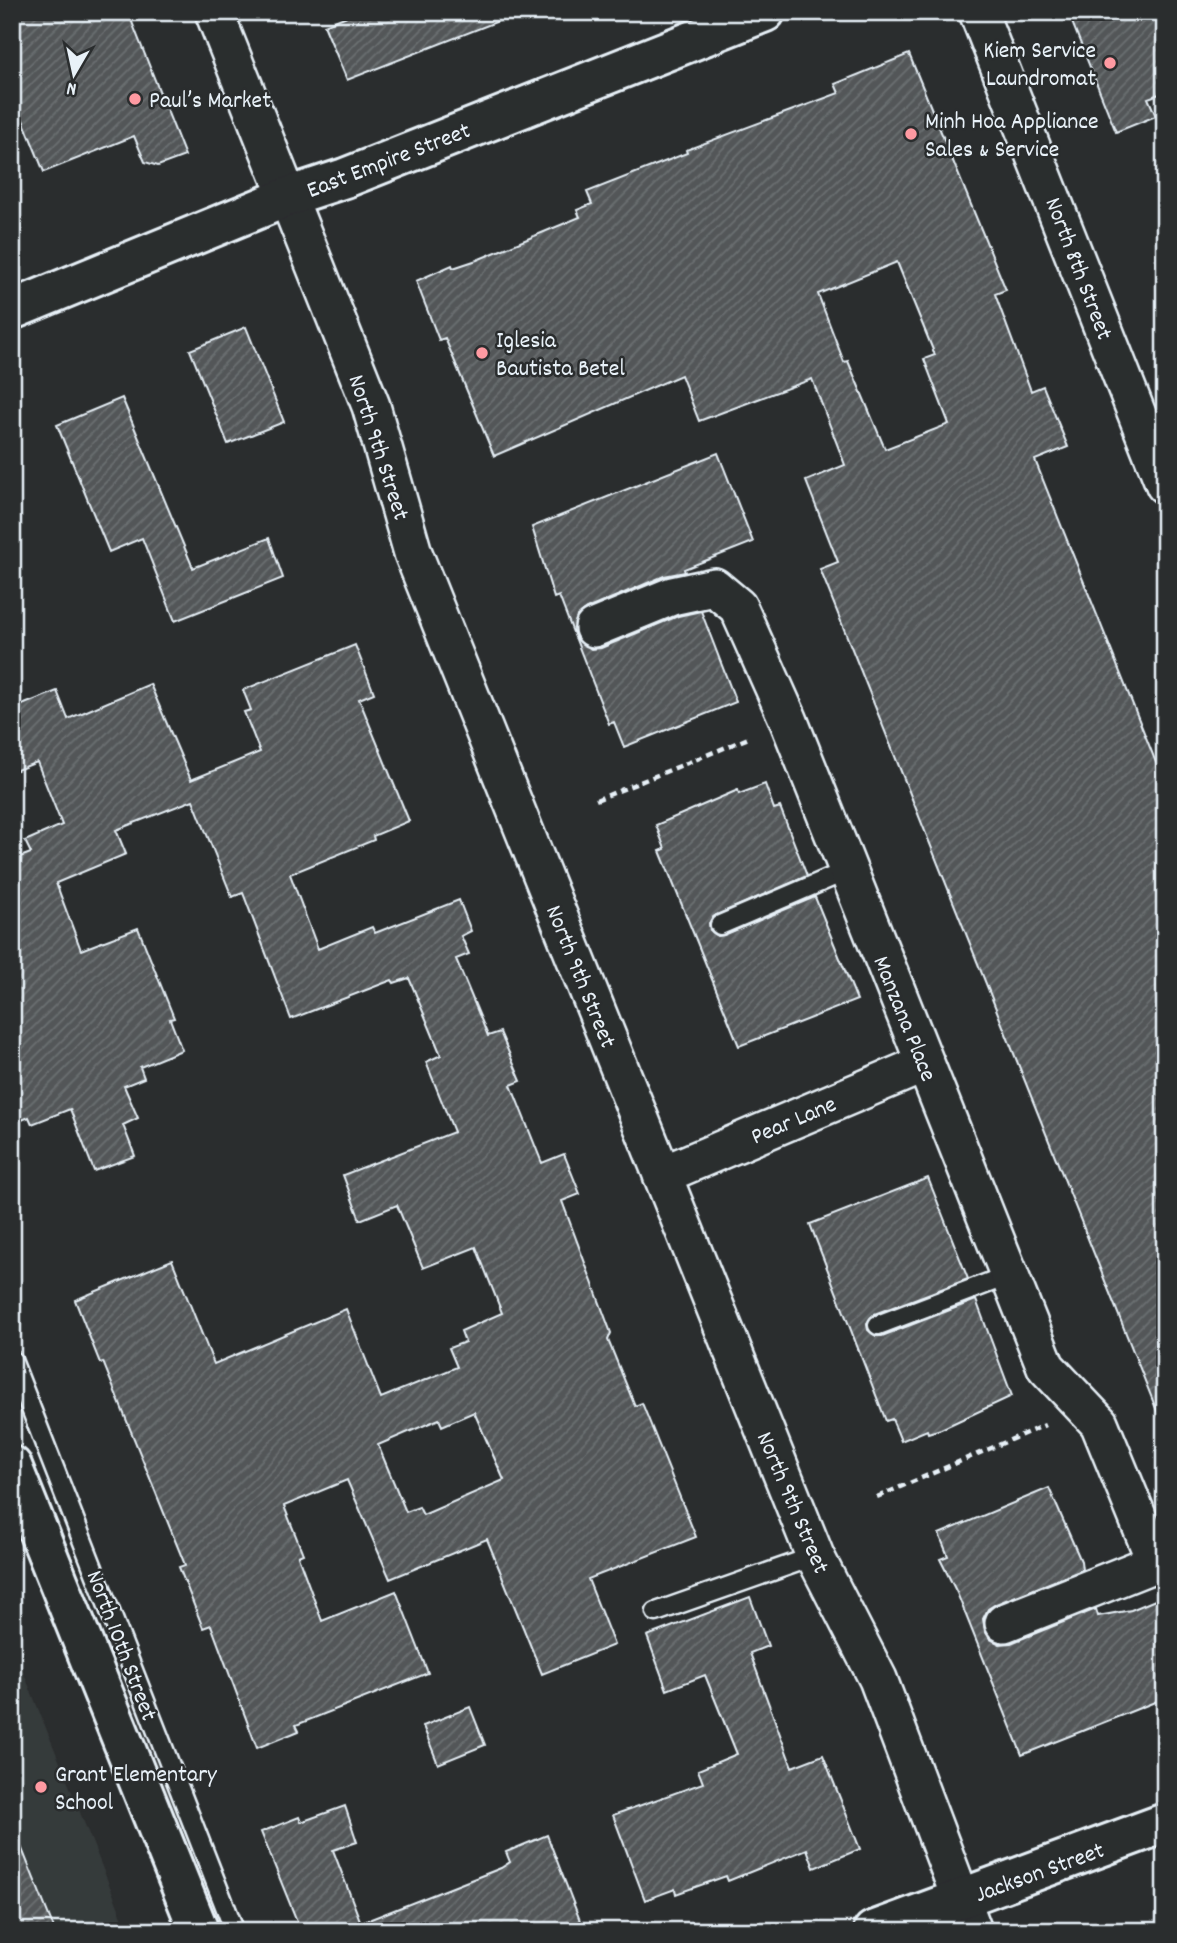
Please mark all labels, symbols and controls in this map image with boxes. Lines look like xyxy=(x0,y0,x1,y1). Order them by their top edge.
place label: Kiem Service Laundromat xyxy=(983,35,1096,97)
north arrow xyxy=(38,38,108,108)
marker: Kiem Service Laundromat xyxy=(1102,55,1118,71)
text: N xyxy=(65,73,79,101)
place label: Paul’s Market xyxy=(149,85,271,119)
marker: Paul’s Market xyxy=(127,91,143,107)
place label: Minh Hoa Appliance Sales & Service xyxy=(925,106,1099,168)
street label: East Empire Street xyxy=(302,115,476,209)
marker: Minh Hoa Appliance Sales & Service xyxy=(903,126,919,142)
street label: North 8th Street xyxy=(1034,193,1120,345)
place label: Iglesia Bautista Betel xyxy=(496,325,625,387)
marker: Iglesia Bautista Betel xyxy=(474,345,490,361)
street label: North 9th Street xyxy=(338,371,417,525)
street label: North 9th Street xyxy=(535,901,623,1054)
street label: Manzana Place xyxy=(863,951,944,1087)
street label: Pear Lane xyxy=(746,1089,842,1155)
street label: North 9th Street xyxy=(746,1427,837,1580)
street label: North 10th Street xyxy=(76,1566,165,1726)
place label: Grant Elementary School xyxy=(55,1759,218,1821)
marker: Grant Elementary School xyxy=(33,1779,49,1795)
street label: Jackson Street xyxy=(971,1835,1109,1913)

